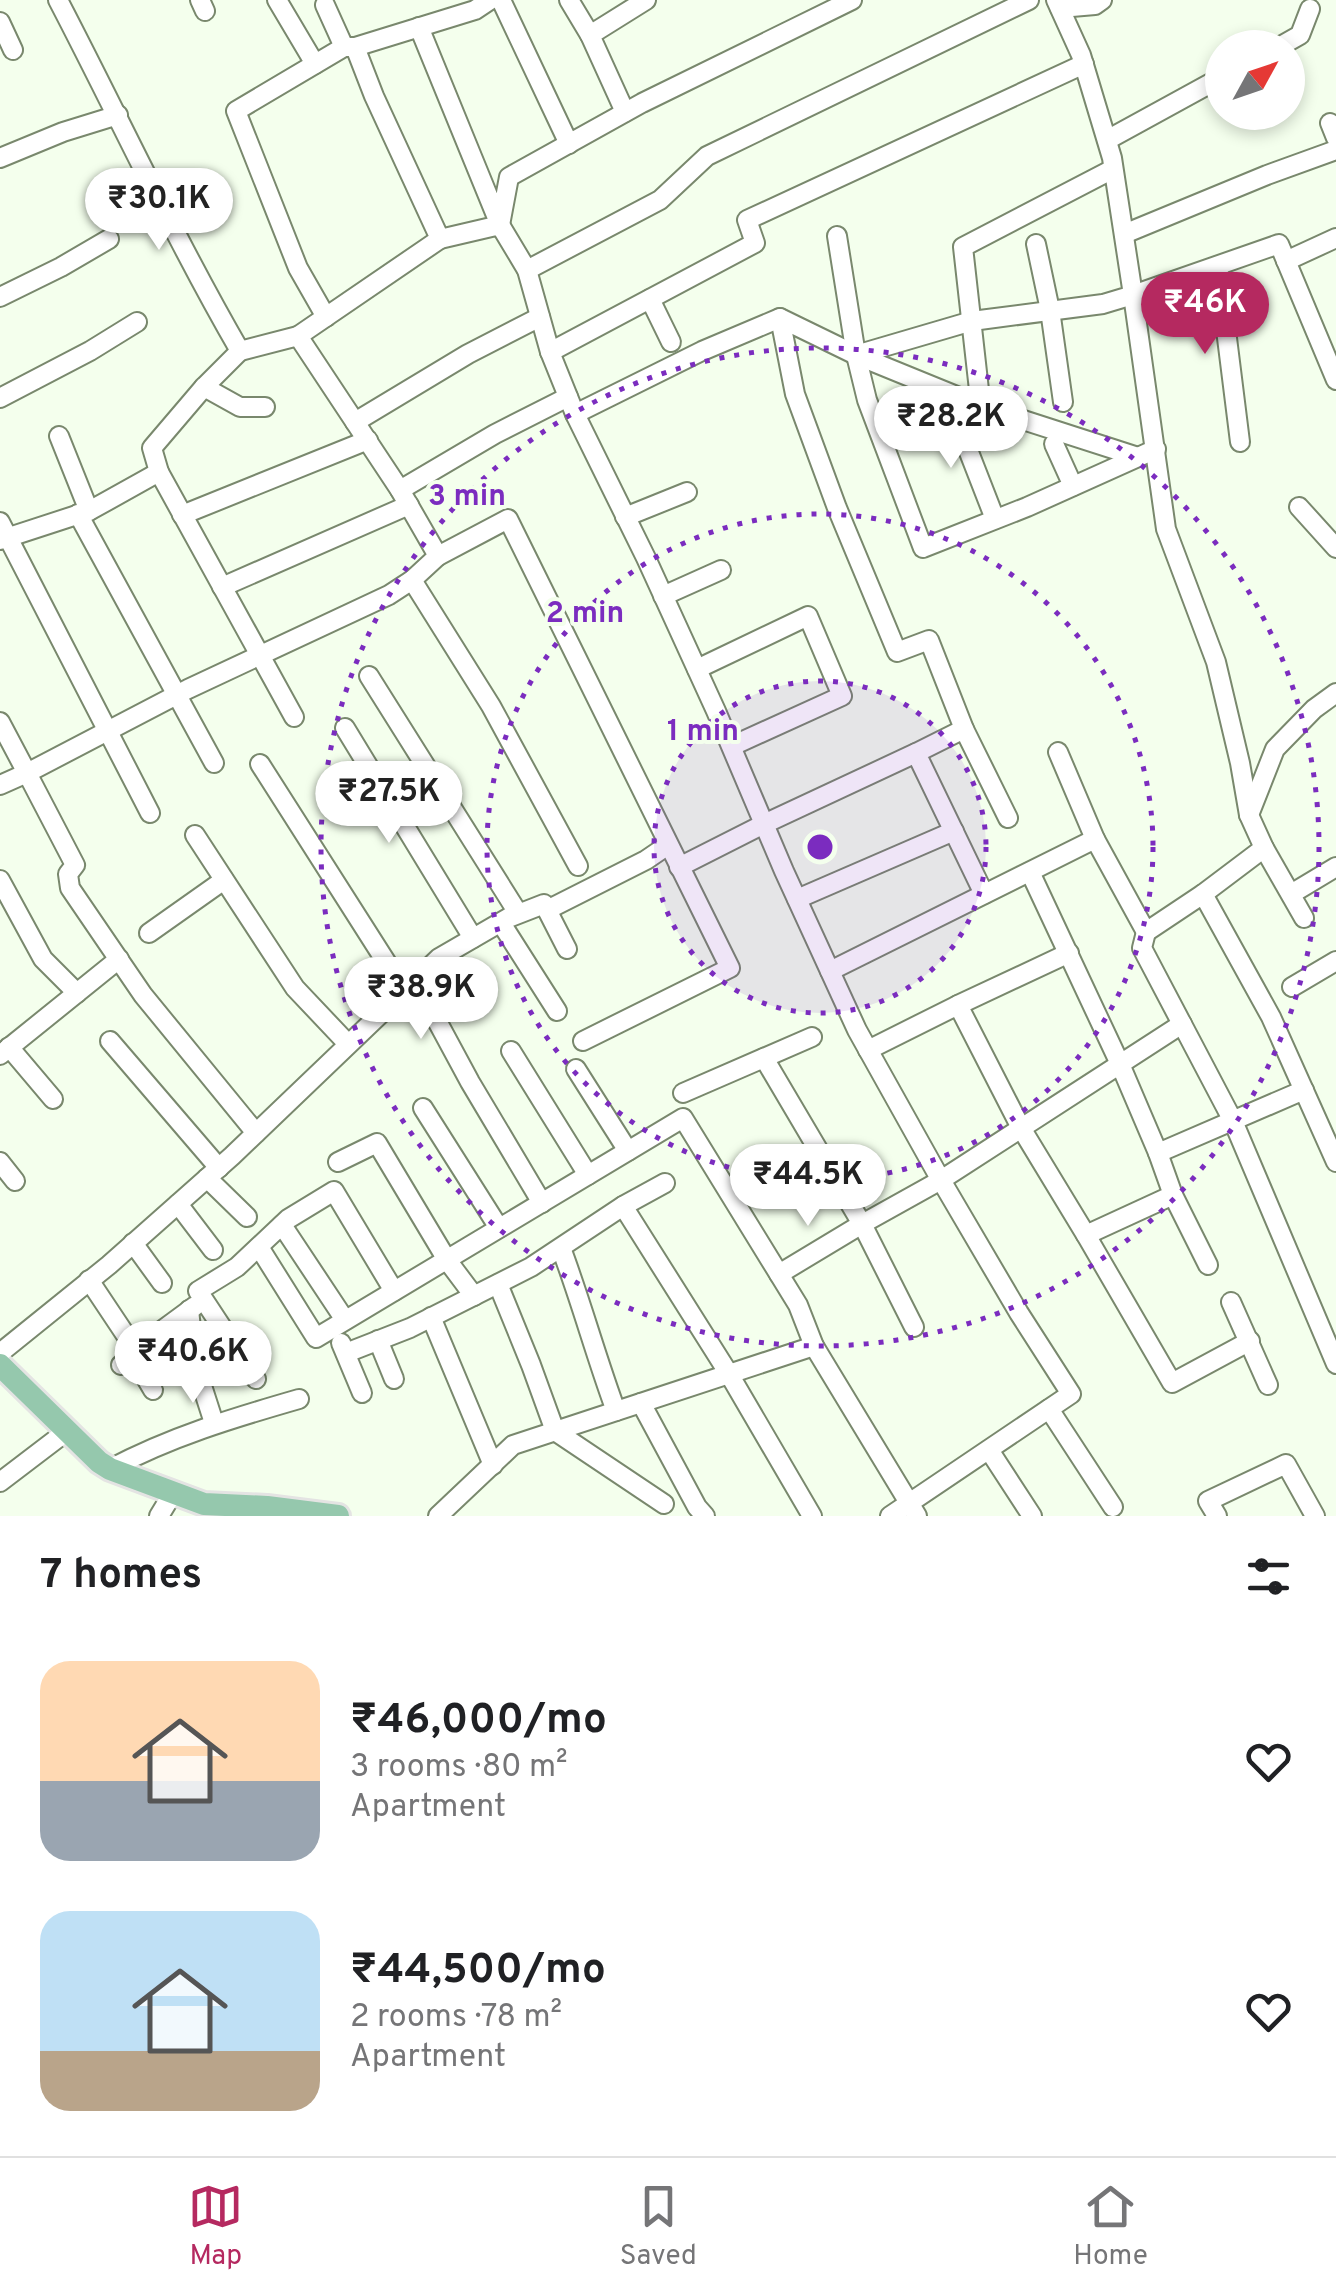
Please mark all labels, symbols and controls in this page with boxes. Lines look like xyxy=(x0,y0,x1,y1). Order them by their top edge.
north arrow xyxy=(1205,30,1305,130)
map controls xyxy=(1205,30,1305,130)
pin: ₹30.1K xyxy=(78,168,240,253)
text: ₹30.1K xyxy=(107,180,211,220)
pin: ₹46K xyxy=(1146,272,1264,357)
text: ₹46K xyxy=(1163,284,1247,324)
pin: ₹28.2K xyxy=(870,386,1032,471)
text: ₹28.2K xyxy=(896,398,1006,438)
text: 3 min xyxy=(428,479,506,516)
text: 2 min xyxy=(546,596,624,633)
text: 1 min xyxy=(667,714,739,751)
pin: ₹27.5K xyxy=(308,761,470,846)
text: ₹27.5K xyxy=(337,773,441,813)
centre of rings xyxy=(802,829,838,865)
pin: ₹38.9K xyxy=(340,957,502,1042)
text: ₹38.9K xyxy=(366,969,476,1009)
pin: ₹44.5K xyxy=(727,1144,889,1229)
text: ₹44.5K xyxy=(752,1156,864,1196)
pin: ₹40.6K xyxy=(112,1321,274,1406)
text: ₹40.6K xyxy=(137,1333,249,1373)
icon: filters xyxy=(1241,1549,1296,1604)
text: 7 homes xyxy=(40,1550,202,1603)
text: ₹46,000/mo xyxy=(350,1695,607,1748)
icon: home xyxy=(120,1701,240,1821)
icon: heart xyxy=(1241,1734,1296,1789)
text: 3 rooms · 80 m² xyxy=(350,1748,568,1788)
text: Apartment xyxy=(350,1788,506,1828)
text: ₹44,500/mo xyxy=(350,1945,606,1998)
icon: home xyxy=(120,1951,240,2071)
icon: heart xyxy=(1241,1984,1296,2039)
text: 2 rooms · 78 m² xyxy=(350,1998,562,2038)
text: Apartment xyxy=(350,2038,506,2078)
tab: Map xyxy=(188,2179,243,2275)
tab: Saved xyxy=(620,2179,697,2275)
tab: Home xyxy=(1073,2179,1148,2275)

